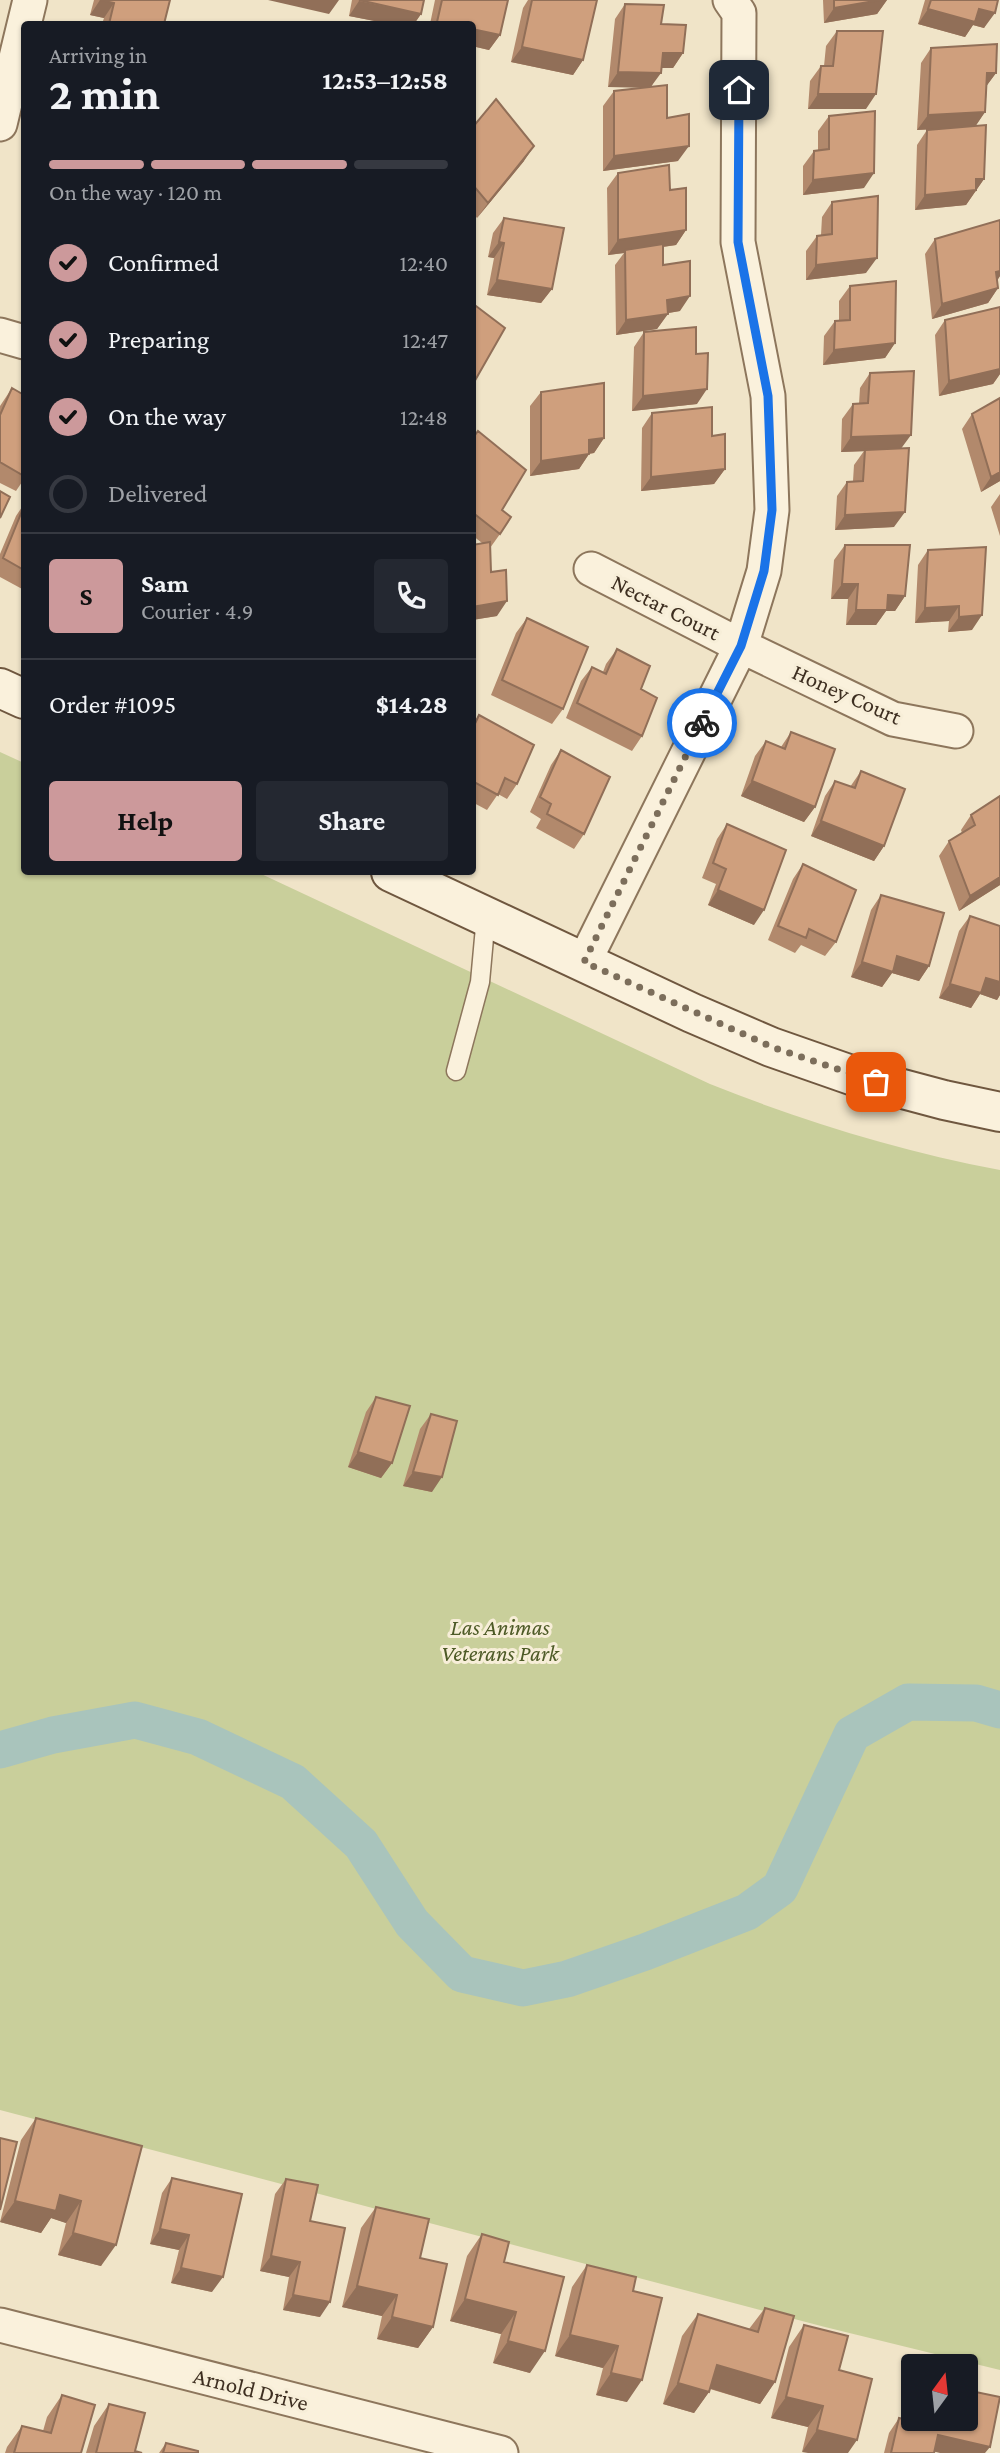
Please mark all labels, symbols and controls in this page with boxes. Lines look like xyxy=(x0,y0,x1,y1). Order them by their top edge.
text: Arriving in xyxy=(49,42,147,68)
pin xyxy=(709,60,769,120)
text: 12:53–12:58 xyxy=(322,66,448,95)
text: 2 min xyxy=(49,68,160,119)
icon: home xyxy=(720,71,758,109)
text: On the way · 120 m xyxy=(49,179,222,205)
icon: check xyxy=(49,244,87,282)
text: Confirmed xyxy=(108,248,219,277)
text: 12:40 xyxy=(399,250,448,276)
icon: check xyxy=(49,321,87,359)
text: Preparing xyxy=(108,325,209,354)
text: 12:47 xyxy=(402,327,448,353)
icon: check xyxy=(49,398,87,436)
text: On the way xyxy=(108,402,226,431)
text: 12:48 xyxy=(400,404,448,430)
text: Delivered xyxy=(108,479,207,508)
button: phone xyxy=(374,559,448,633)
text: Sam xyxy=(141,569,189,598)
street label: Nectar Court xyxy=(607,569,725,646)
text: S xyxy=(80,582,93,611)
text: Courier · 4.9 xyxy=(141,598,253,624)
street label: Honey Court xyxy=(788,658,906,730)
courier xyxy=(667,688,737,758)
text: Order #1095 xyxy=(49,690,176,719)
text: $14.28 xyxy=(376,690,448,719)
icon: bike xyxy=(683,704,721,742)
button: Help xyxy=(49,781,242,861)
button: Share xyxy=(256,781,448,861)
pin xyxy=(846,1052,906,1112)
icon: bag xyxy=(857,1063,895,1101)
park label: Las Animas Veterans Park xyxy=(441,1614,560,1666)
north arrow xyxy=(901,2354,978,2431)
map controls xyxy=(901,2354,978,2431)
street label: Arnold Drive xyxy=(191,2362,311,2416)

